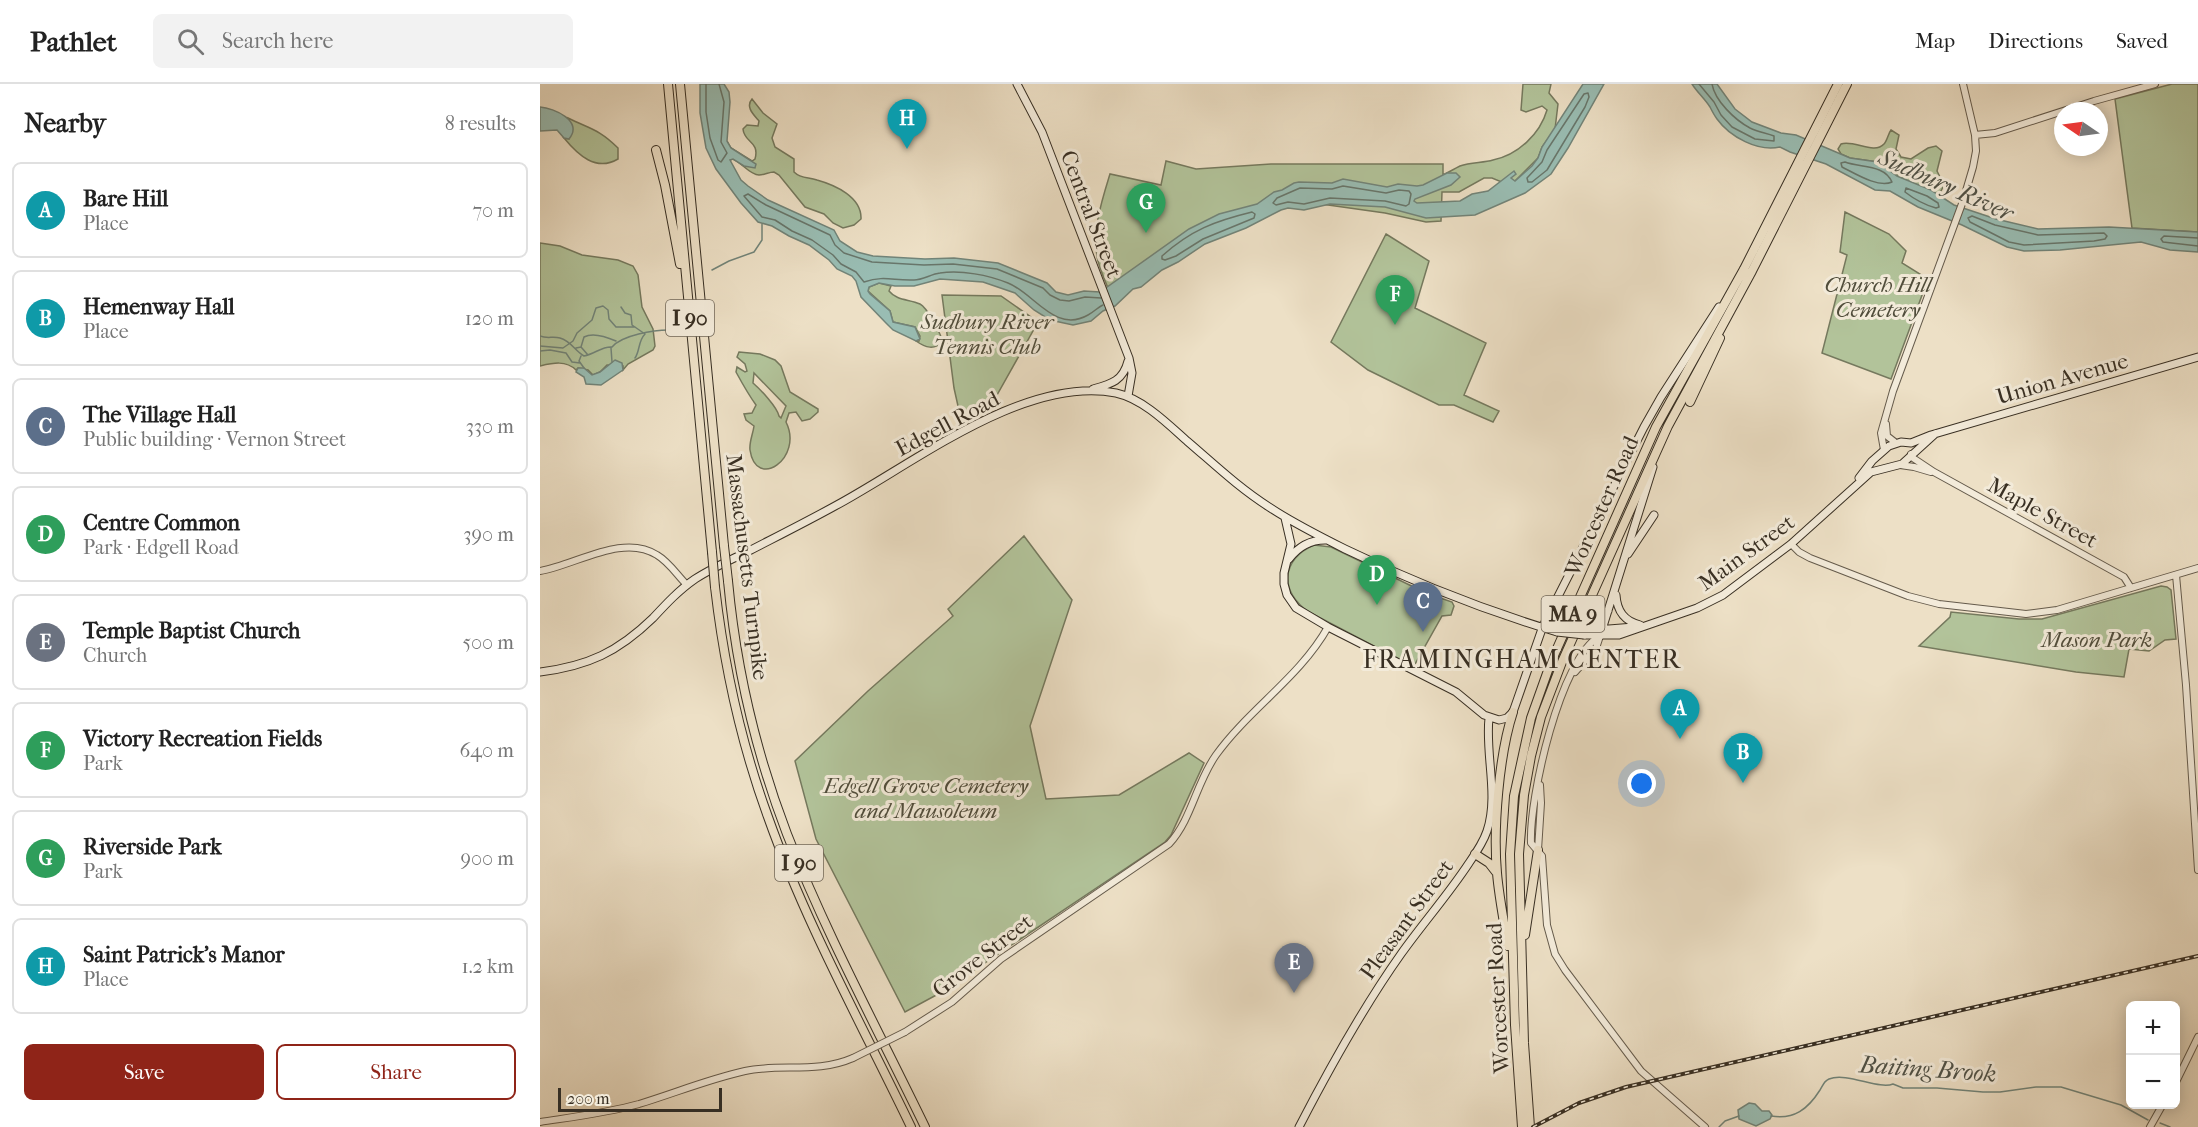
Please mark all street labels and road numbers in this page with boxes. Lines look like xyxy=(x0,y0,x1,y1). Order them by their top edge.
street label: Central Street xyxy=(1055,147,1127,282)
road number: I 90 xyxy=(666,300,714,336)
street label: Union Avenue xyxy=(1993,348,2131,410)
street label: Edgell Road xyxy=(891,385,1005,462)
street label: Worcester Road xyxy=(1559,431,1645,582)
street label: Massachusetts Turnpike xyxy=(720,453,774,682)
street label: Maple Street xyxy=(1983,472,2102,554)
street label: Main Street xyxy=(1693,509,1800,596)
road number: MA 9 xyxy=(1542,596,1604,632)
road number: I 90 xyxy=(775,845,823,881)
street label: Pleasant Street xyxy=(1355,854,1459,985)
street label: Grove Street xyxy=(927,909,1038,1003)
street label: Worcester Road xyxy=(1481,921,1515,1075)

